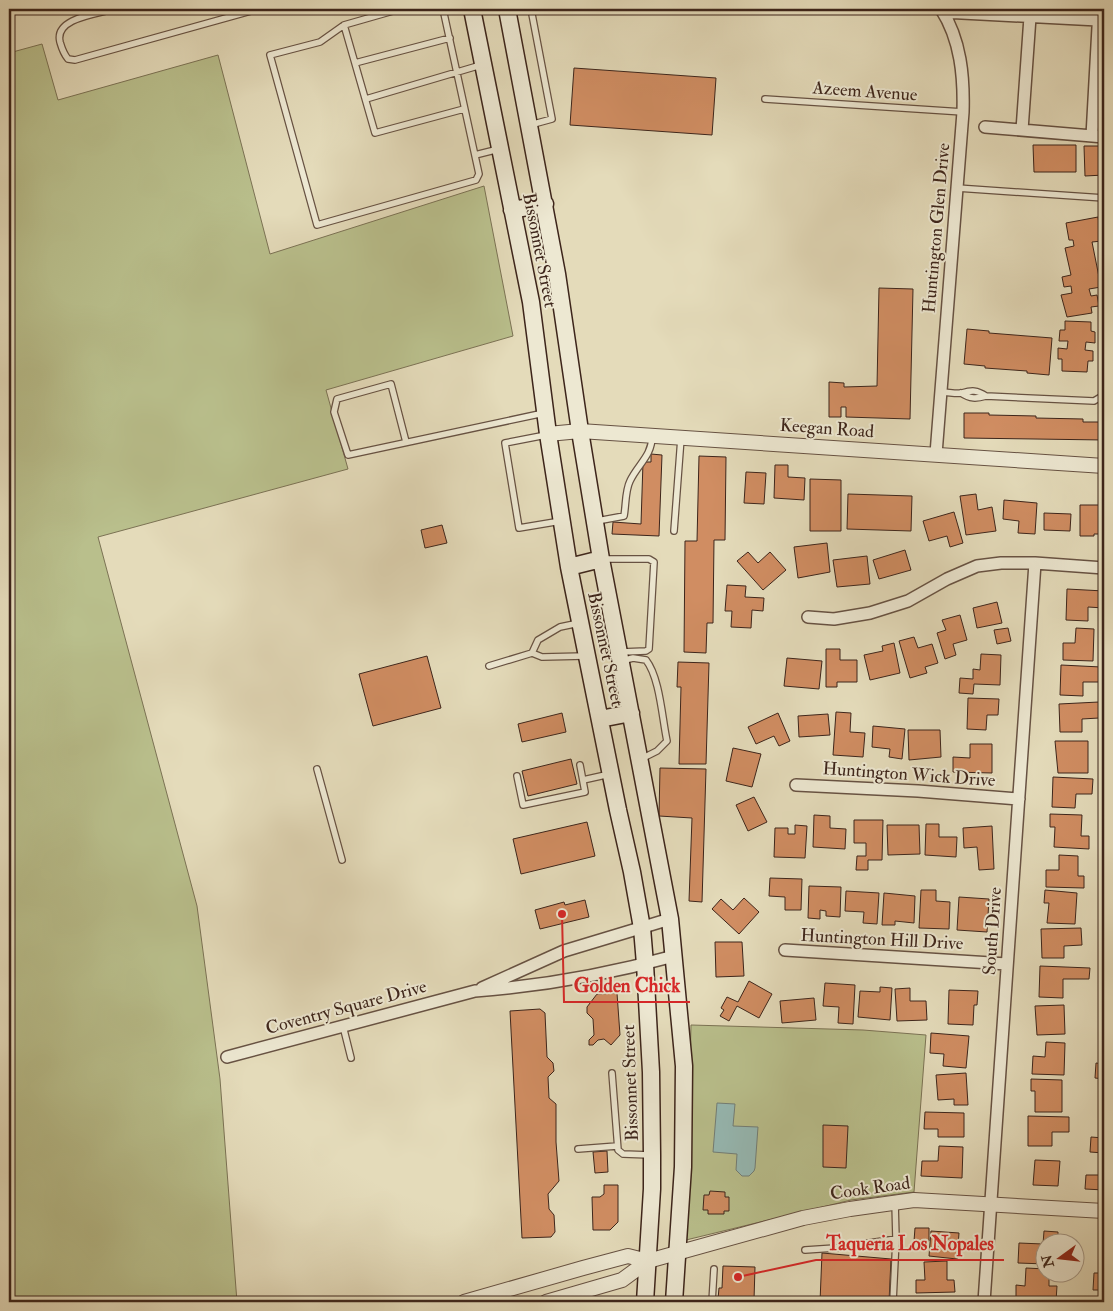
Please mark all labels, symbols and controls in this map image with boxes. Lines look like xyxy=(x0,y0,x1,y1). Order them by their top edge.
street label: Azeem Avenue xyxy=(811,76,919,107)
street label: Huntington Glen Drive xyxy=(918,141,955,314)
street label: Bissonnet Street xyxy=(517,191,562,310)
street label: Keegan Road xyxy=(779,414,875,443)
street label: Bissonnet Street xyxy=(582,590,629,709)
street label: Huntington Wick Drive xyxy=(822,757,997,792)
street label: South Drive xyxy=(978,886,1007,976)
street label: Huntington Hill Drive xyxy=(800,924,964,955)
callout: Golden Chick xyxy=(564,968,690,1002)
text: Golden Chick xyxy=(574,974,681,998)
street label: Coventry Square Drive xyxy=(263,975,430,1040)
street label: Bissonnet Street xyxy=(617,1024,644,1142)
street label: Cook Road xyxy=(829,1171,912,1205)
callout: Taqueria Los Nopales xyxy=(816,1226,1004,1260)
text: Taqueria Los Nopales xyxy=(825,1232,994,1257)
north arrow xyxy=(1036,1234,1086,1284)
text: N xyxy=(1038,1253,1058,1270)

